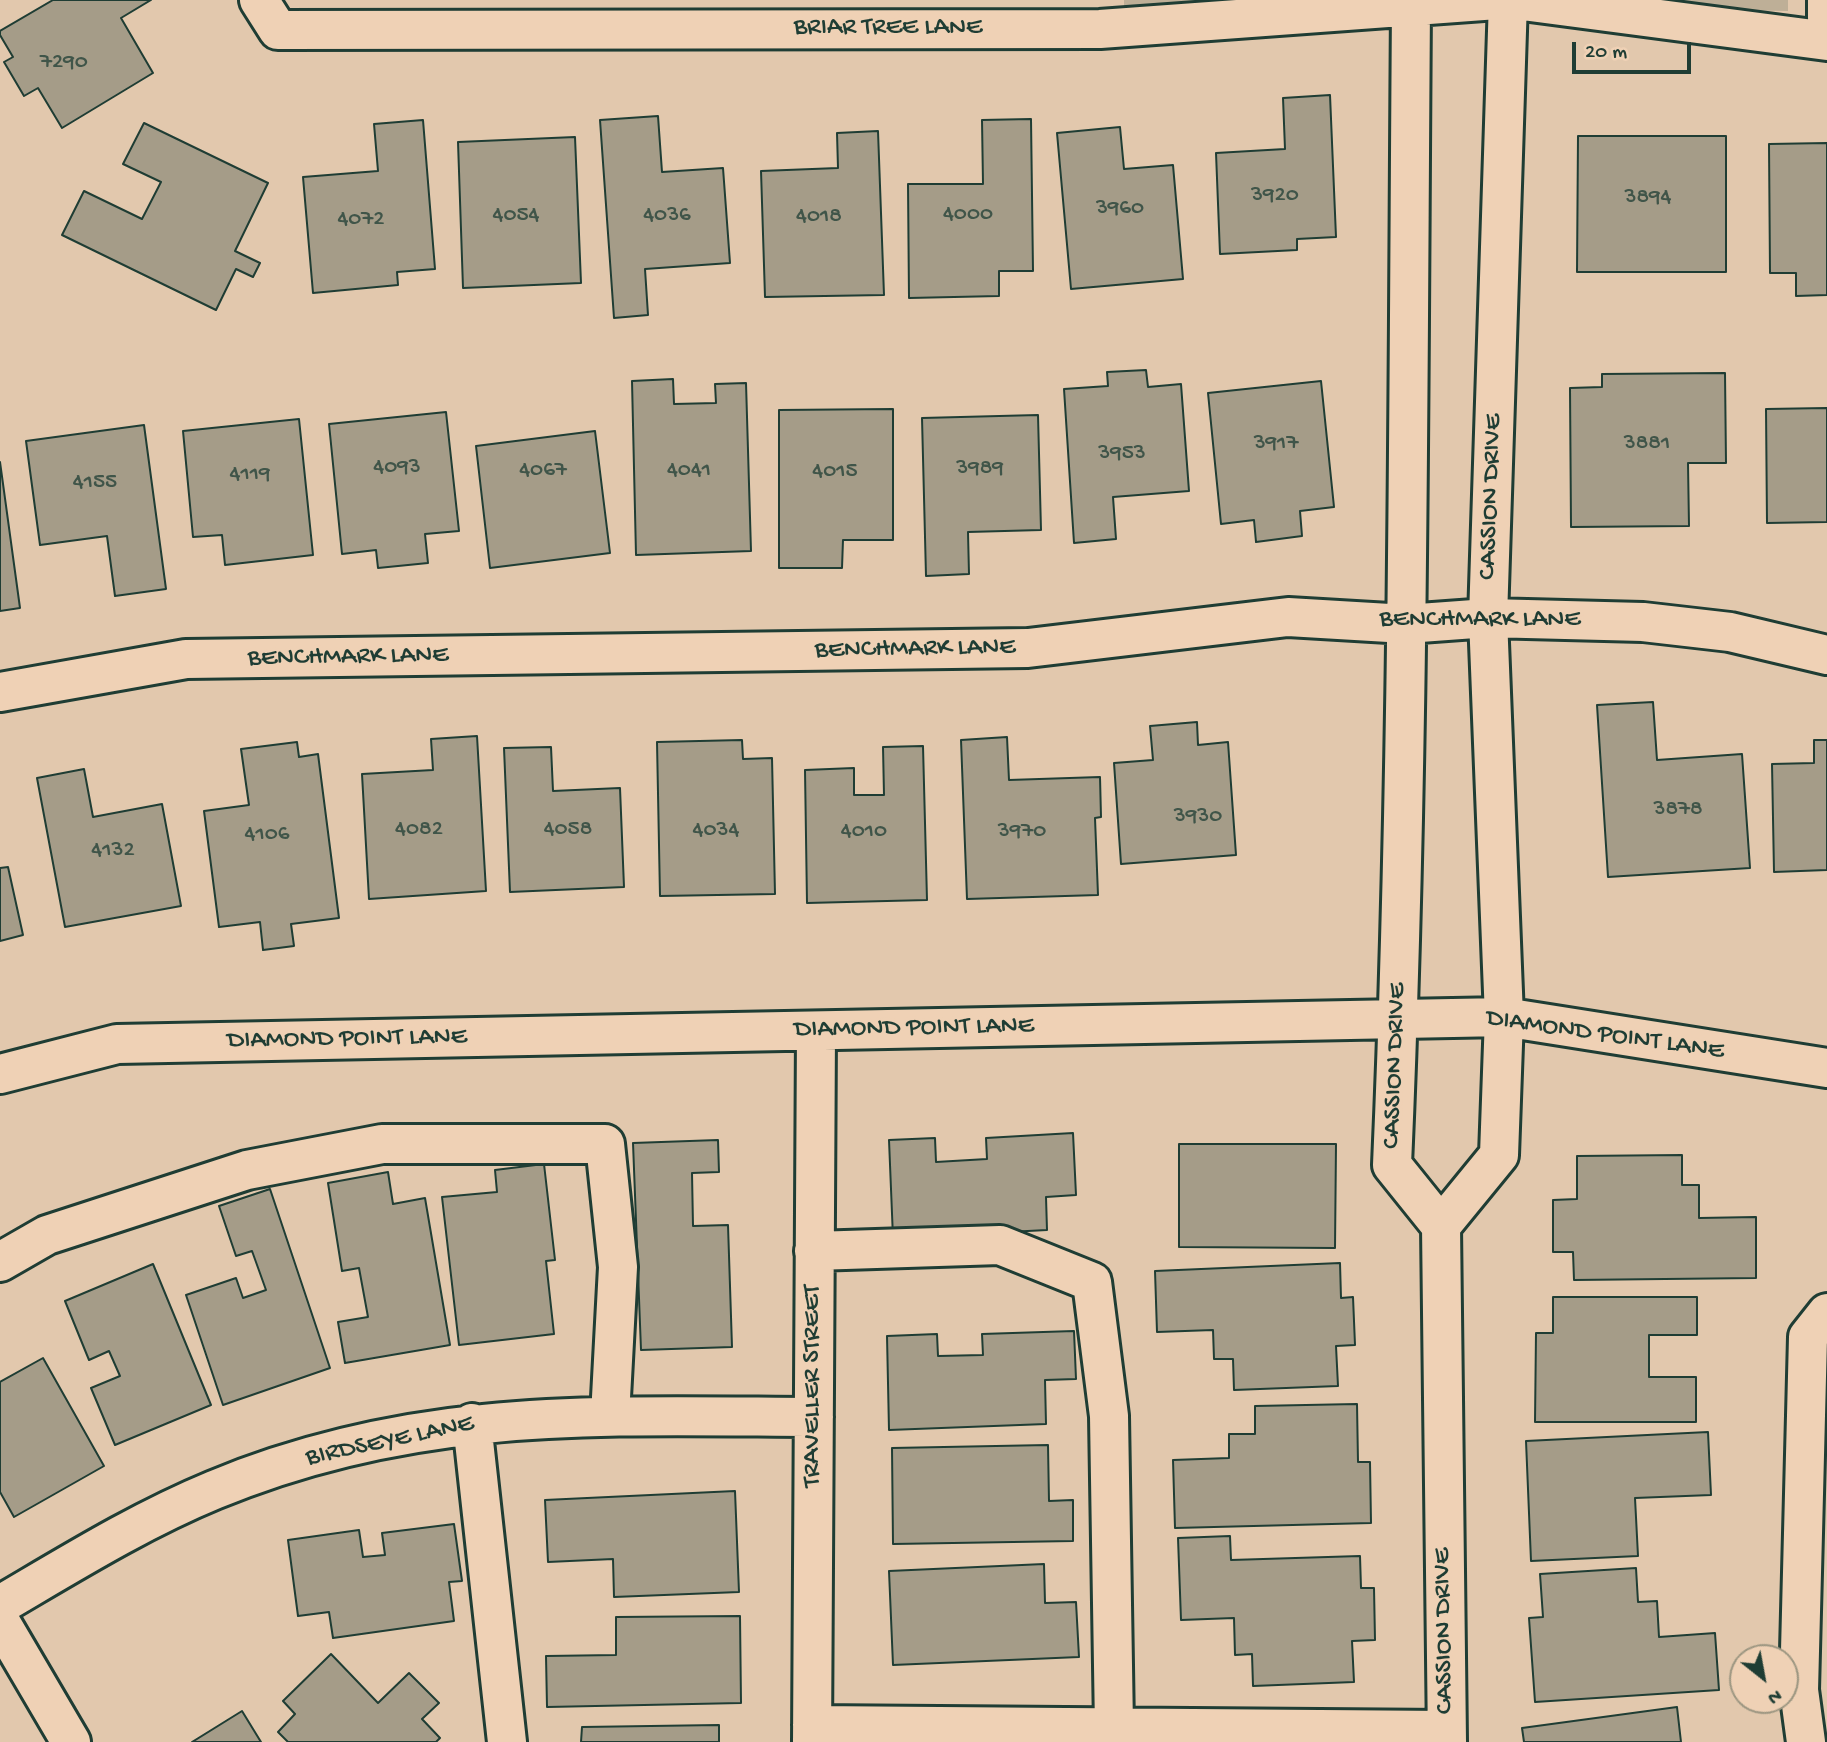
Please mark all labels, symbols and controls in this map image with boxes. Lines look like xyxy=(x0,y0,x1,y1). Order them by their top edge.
street label: BRIAR TREE LANE xyxy=(794,13,982,45)
scale bar xyxy=(1575,28,1694,72)
text: 20 m xyxy=(1585,41,1627,66)
house number: 7290 xyxy=(40,49,88,77)
house number: 3920 xyxy=(1251,182,1299,210)
house number: 3894 xyxy=(1625,184,1671,212)
house number: 3960 xyxy=(1096,195,1144,223)
house number: 4000 xyxy=(943,201,993,229)
house number: 4054 xyxy=(493,202,539,230)
house number: 4036 xyxy=(643,202,691,230)
house number: 4018 xyxy=(796,203,842,231)
house number: 4072 xyxy=(337,206,385,234)
street label: CASSION DRIVE xyxy=(1474,413,1510,581)
house number: 3917 xyxy=(1254,430,1298,458)
house number: 3881 xyxy=(1624,430,1670,458)
house number: 3953 xyxy=(1098,440,1146,468)
house number: 4093 xyxy=(373,454,421,482)
house number: 3989 xyxy=(956,455,1004,483)
house number: 4067 xyxy=(519,457,567,485)
house number: 4041 xyxy=(667,457,711,485)
house number: 4015 xyxy=(812,458,858,486)
house number: 4119 xyxy=(230,461,270,489)
house number: 4155 xyxy=(73,469,117,497)
street label: BENCHMARK LANE xyxy=(1380,605,1580,637)
street label: BENCHMARK LANE xyxy=(814,633,1016,667)
street label: BENCHMARK LANE xyxy=(247,641,449,675)
house number: 3878 xyxy=(1653,796,1703,824)
house number: 3930 xyxy=(1174,803,1222,831)
house number: 4082 xyxy=(395,816,443,844)
house number: 4058 xyxy=(544,816,592,844)
house number: 4034 xyxy=(693,817,739,845)
house number: 4010 xyxy=(841,818,887,846)
house number: 3970 xyxy=(998,818,1046,846)
house number: 4106 xyxy=(245,821,289,849)
house number: 4132 xyxy=(91,837,135,865)
street label: CASSION DRIVE xyxy=(1378,982,1414,1150)
street label: DIAMOND POINT LANE xyxy=(1484,1004,1726,1068)
street label: DIAMOND POINT LANE xyxy=(794,1011,1034,1047)
street label: DIAMOND POINT LANE xyxy=(227,1022,467,1058)
street label: TRAVELLER STREET xyxy=(798,1285,830,1487)
street label: BIRDSEYE LANE xyxy=(303,1409,477,1475)
street label: CASSION DRIVE xyxy=(1428,1548,1462,1714)
north arrow xyxy=(1729,1644,1799,1714)
text: N xyxy=(1763,1683,1785,1709)

